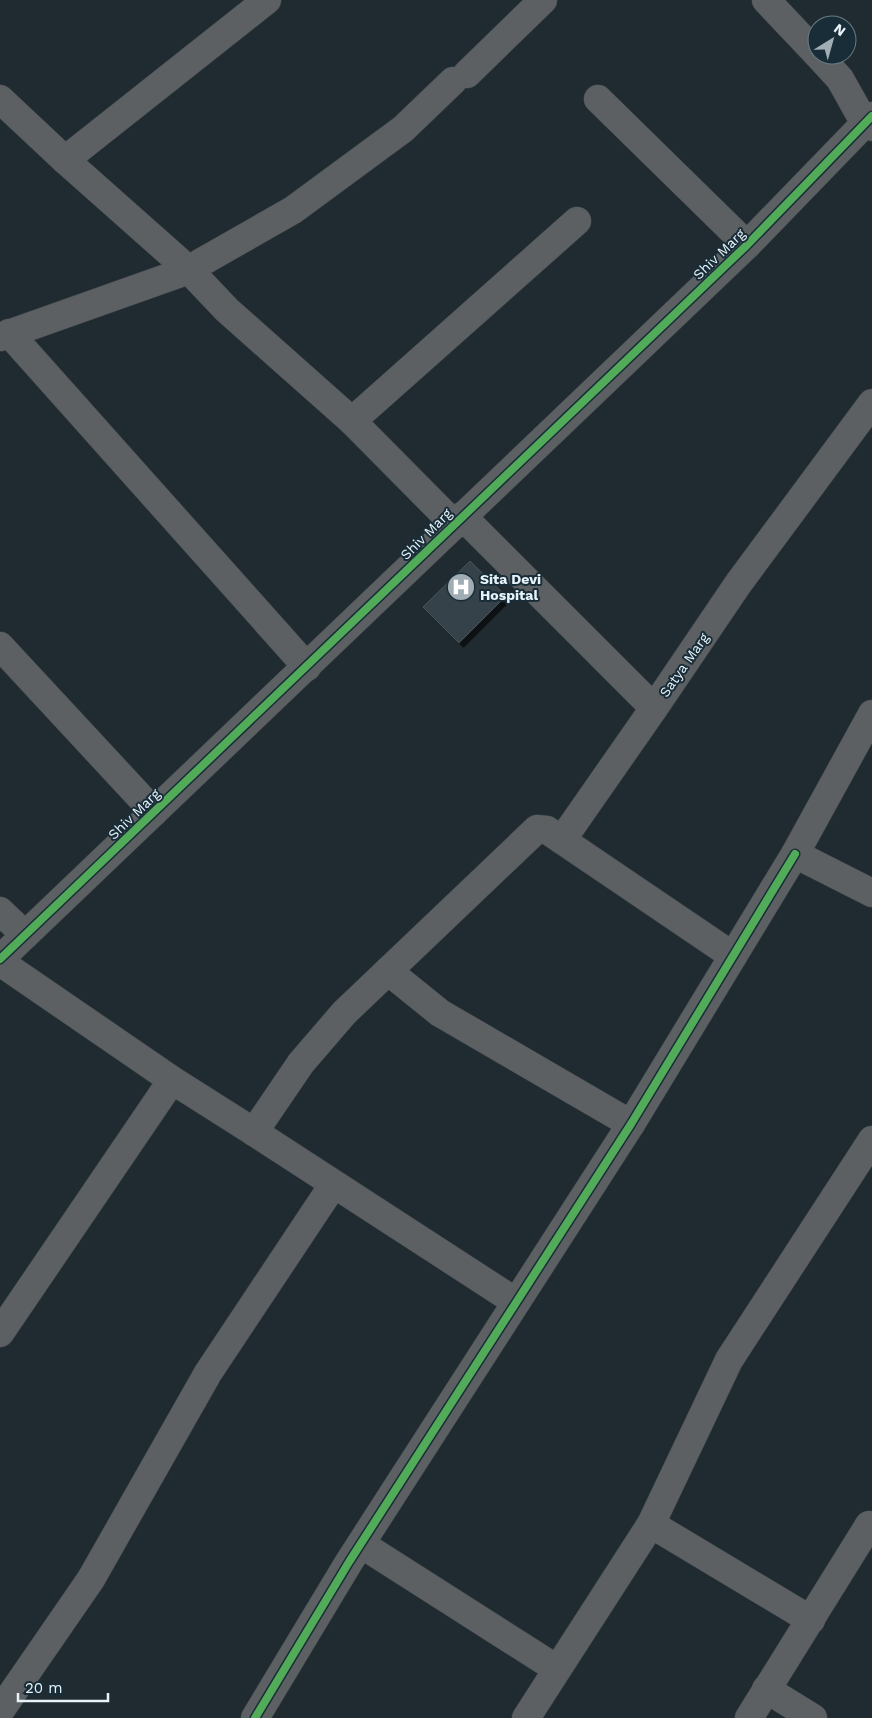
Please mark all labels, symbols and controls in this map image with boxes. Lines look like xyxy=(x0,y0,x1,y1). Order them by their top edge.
north arrow xyxy=(807,15,857,65)
text: N xyxy=(831,20,849,39)
street label: Shiv Marg xyxy=(690,225,749,283)
street label: Shiv Marg xyxy=(397,505,455,563)
place label: Sita Devi Hospital xyxy=(480,571,541,603)
hospital icon: Sita Devi Hospital xyxy=(446,572,476,602)
street label: Satya Marg xyxy=(656,630,712,700)
street label: Shiv Marg xyxy=(105,785,164,843)
scale bar xyxy=(18,1670,108,1702)
text: 20 m xyxy=(25,1679,63,1697)

